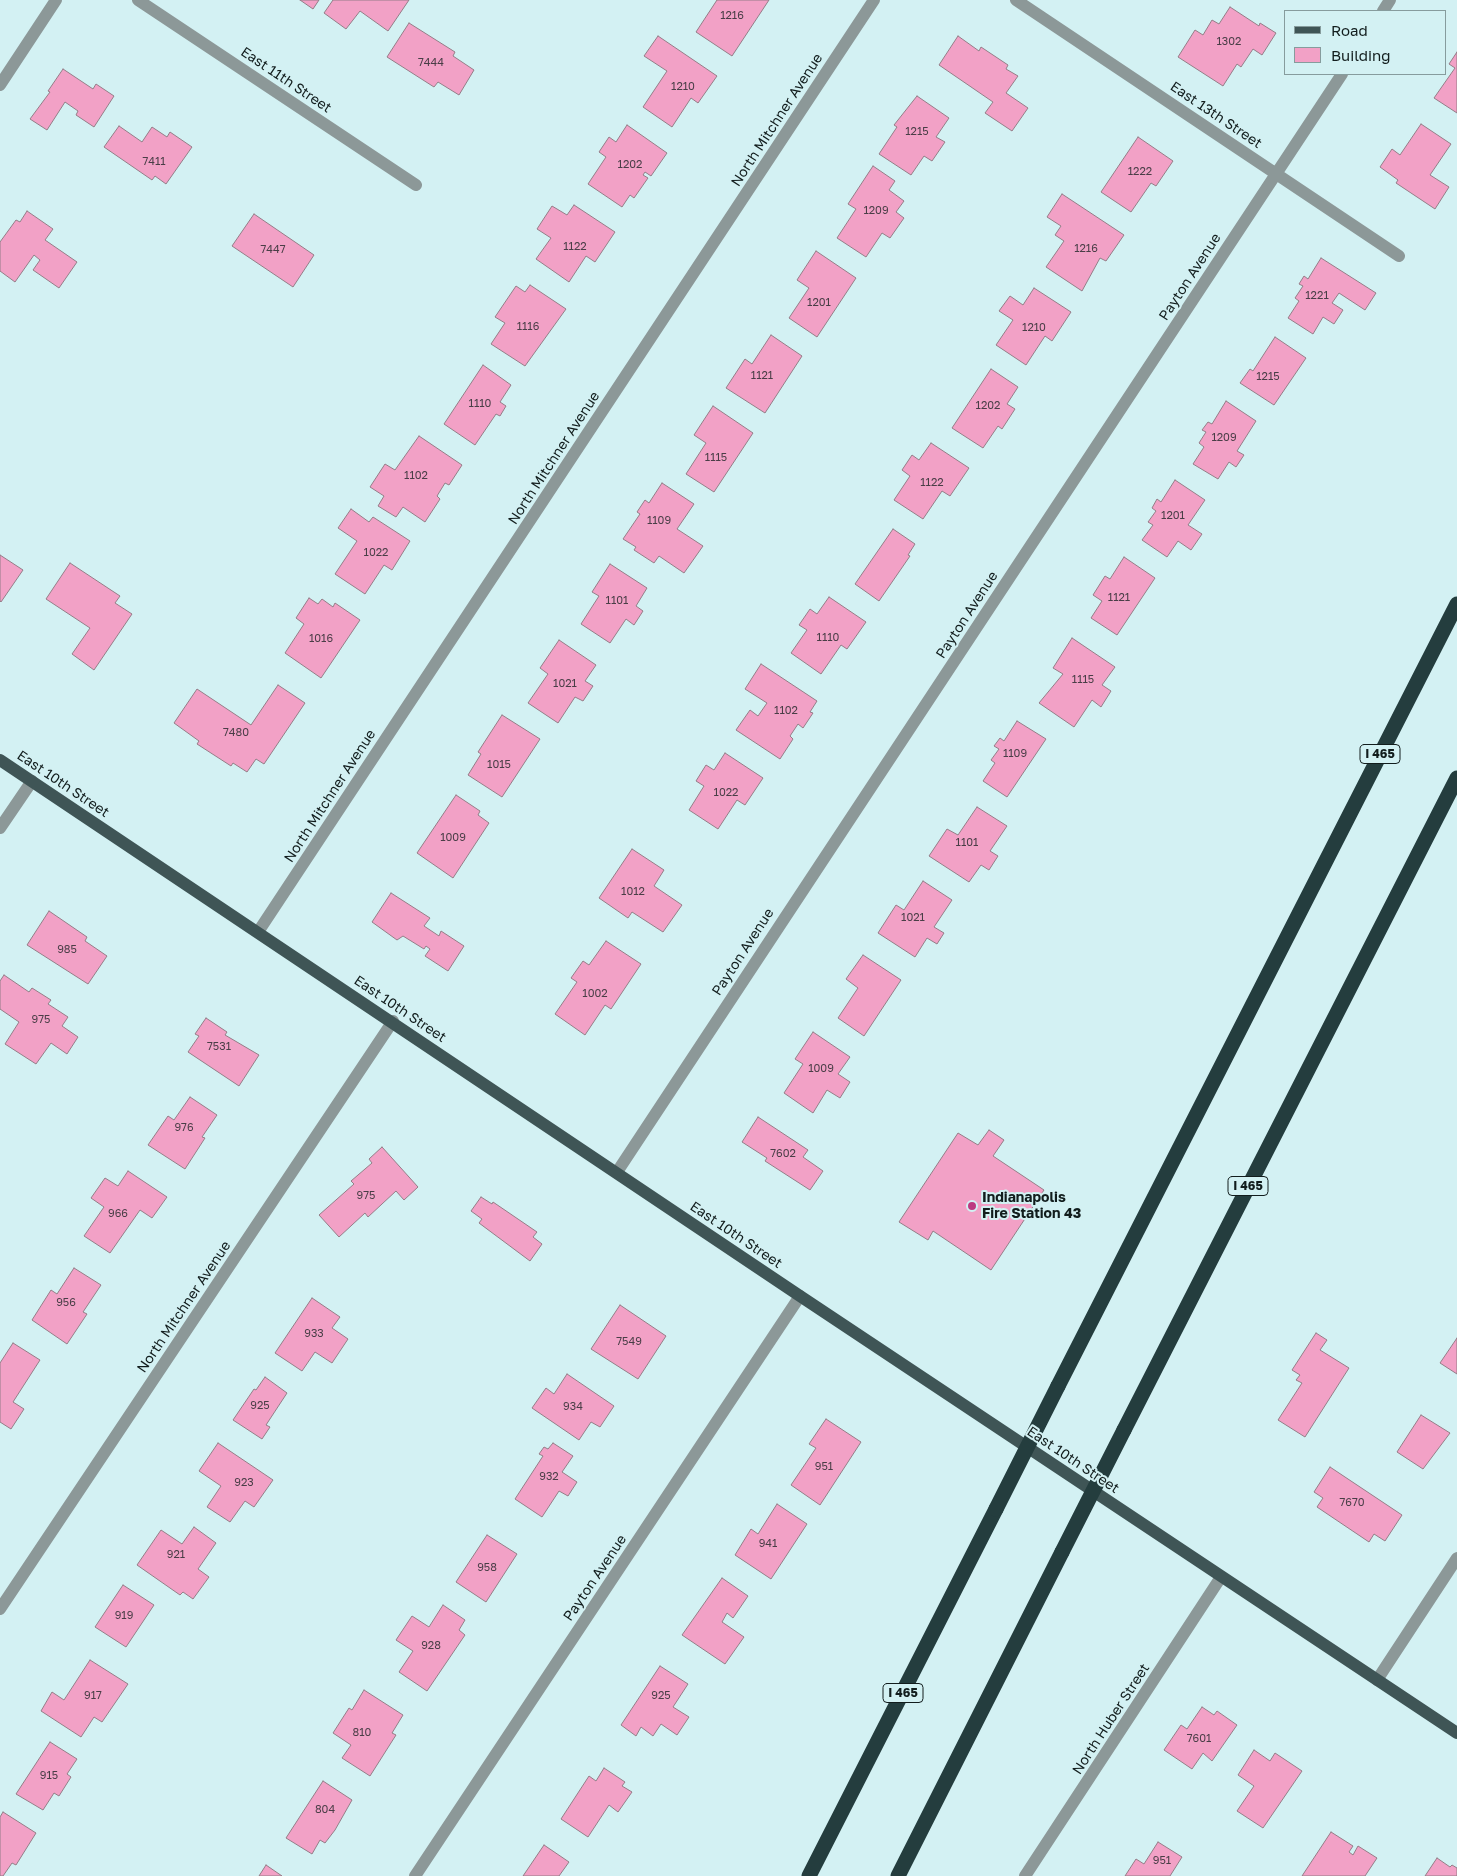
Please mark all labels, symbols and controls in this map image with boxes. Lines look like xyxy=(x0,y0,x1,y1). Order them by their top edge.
house number: 1216 xyxy=(720,9,744,23)
legend xyxy=(1284,10,1447,75)
text: Road xyxy=(1331,21,1368,39)
house number: 1302 xyxy=(1217,35,1241,49)
street label: East 11th Street xyxy=(238,44,334,116)
text: Building xyxy=(1331,46,1391,64)
street label: North Mitchner Avenue xyxy=(728,50,826,190)
house number: 7444 xyxy=(418,56,444,70)
street label: East 13th Street xyxy=(1167,78,1265,152)
house number: 1210 xyxy=(671,80,695,94)
house number: 1215 xyxy=(905,125,929,139)
house number: 7411 xyxy=(142,155,166,169)
house number: 1202 xyxy=(618,158,642,172)
house number: 1222 xyxy=(1128,165,1152,179)
house number: 1209 xyxy=(863,204,889,218)
street label: Payton Avenue xyxy=(1156,230,1224,324)
house number: 1122 xyxy=(563,240,587,254)
house number: 1216 xyxy=(1074,242,1098,256)
house number: 7447 xyxy=(260,243,286,257)
house number: 1221 xyxy=(1305,289,1329,303)
house number: 1201 xyxy=(807,296,831,310)
house number: 1116 xyxy=(517,320,539,334)
house number: 1210 xyxy=(1022,321,1046,335)
house number: 1121 xyxy=(751,369,773,383)
house number: 1215 xyxy=(1256,370,1280,384)
street label: North Mitchner Avenue xyxy=(505,388,603,528)
house number: 1110 xyxy=(469,397,491,411)
house number: 1202 xyxy=(976,399,1000,413)
house number: 1209 xyxy=(1211,431,1237,445)
house number: 1115 xyxy=(705,451,727,465)
house number: 1102 xyxy=(404,469,428,483)
house number: 1122 xyxy=(920,476,944,490)
house number: 1201 xyxy=(1161,509,1185,523)
house number: 1109 xyxy=(647,514,671,528)
house number: 1022 xyxy=(364,546,388,560)
street label: Payton Avenue xyxy=(933,568,1001,662)
house number: 1121 xyxy=(1108,591,1130,605)
house number: 1101 xyxy=(606,594,628,608)
house number: 1110 xyxy=(817,631,839,645)
house number: 1016 xyxy=(309,632,333,646)
house number: 1115 xyxy=(1072,673,1094,687)
house number: 1021 xyxy=(553,677,577,691)
house number: 1102 xyxy=(774,704,798,718)
house number: 7480 xyxy=(223,726,249,740)
street label: North Mitchner Avenue xyxy=(281,726,379,866)
road number: I 465 xyxy=(1360,744,1400,764)
street label: East 10th Street xyxy=(14,747,112,821)
house number: 1109 xyxy=(1003,747,1027,761)
house number: 1015 xyxy=(487,758,511,772)
house number: 1022 xyxy=(714,786,738,800)
house number: 1009 xyxy=(440,831,466,845)
house number: 1101 xyxy=(956,836,978,850)
house number: 1012 xyxy=(621,885,645,899)
street label: Payton Avenue xyxy=(709,905,777,999)
house number: 1021 xyxy=(901,911,925,925)
house number: 985 xyxy=(57,943,77,957)
street label: East 10th Street xyxy=(351,972,449,1046)
house number: 1002 xyxy=(582,987,608,1001)
house number: 975 xyxy=(32,1013,50,1027)
house number: 7531 xyxy=(207,1040,231,1054)
house number: 1009 xyxy=(808,1062,834,1076)
house number: 976 xyxy=(174,1121,194,1135)
house number: 7602 xyxy=(770,1147,796,1161)
road number: I 465 xyxy=(1228,1176,1268,1196)
house number: 975 xyxy=(357,1189,375,1203)
place label: Indianapolis Fire Station 43 xyxy=(982,1190,1081,1222)
street label: East 10th Street xyxy=(687,1198,785,1272)
marker: Indianapolis Fire Station 43 xyxy=(966,1200,978,1212)
house number: 966 xyxy=(108,1207,128,1221)
street label: North Mitchner Avenue xyxy=(134,1238,234,1376)
house number: 956 xyxy=(56,1296,76,1310)
house number: 933 xyxy=(304,1327,324,1341)
house number: 7549 xyxy=(616,1335,642,1349)
house number: 925 xyxy=(250,1399,270,1413)
house number: 934 xyxy=(563,1400,583,1414)
street label: East 10th Street xyxy=(1024,1423,1122,1497)
house number: 951 xyxy=(815,1460,833,1474)
house number: 932 xyxy=(539,1470,559,1484)
house number: 923 xyxy=(234,1476,254,1490)
house number: 7670 xyxy=(1339,1496,1365,1510)
street label: Payton Avenue xyxy=(560,1532,630,1624)
house number: 941 xyxy=(759,1537,777,1551)
house number: 921 xyxy=(167,1548,185,1562)
house number: 958 xyxy=(477,1561,497,1575)
house number: 919 xyxy=(115,1609,133,1623)
house number: 928 xyxy=(421,1639,441,1653)
street label: North Huber Street xyxy=(1069,1660,1153,1778)
road number: I 465 xyxy=(883,1684,923,1702)
house number: 917 xyxy=(84,1689,102,1703)
house number: 925 xyxy=(651,1689,671,1703)
house number: 810 xyxy=(353,1726,371,1740)
house number: 7601 xyxy=(1187,1732,1211,1746)
house number: 915 xyxy=(40,1769,58,1783)
house number: 804 xyxy=(315,1803,335,1817)
house number: 951 xyxy=(1153,1854,1171,1868)

